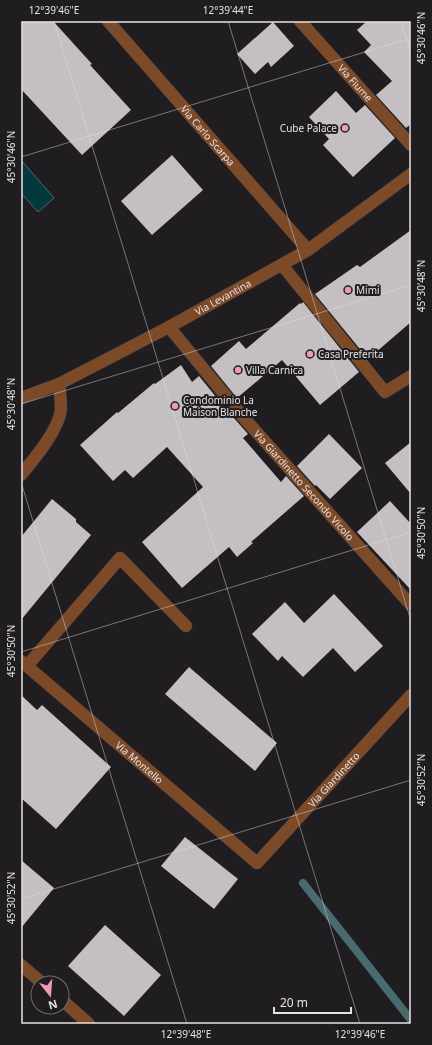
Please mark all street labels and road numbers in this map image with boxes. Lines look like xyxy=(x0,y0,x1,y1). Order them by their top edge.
street label: Via Fiume xyxy=(335,61,376,105)
street label: Via Carlo Scarpa xyxy=(178,102,238,169)
street label: Via Levantina xyxy=(192,276,254,318)
street label: Via Giardinetto Secondo Vicolo xyxy=(251,427,357,544)
street label: Via Montello xyxy=(113,738,166,787)
street label: Via Giardinetto xyxy=(305,749,362,810)

